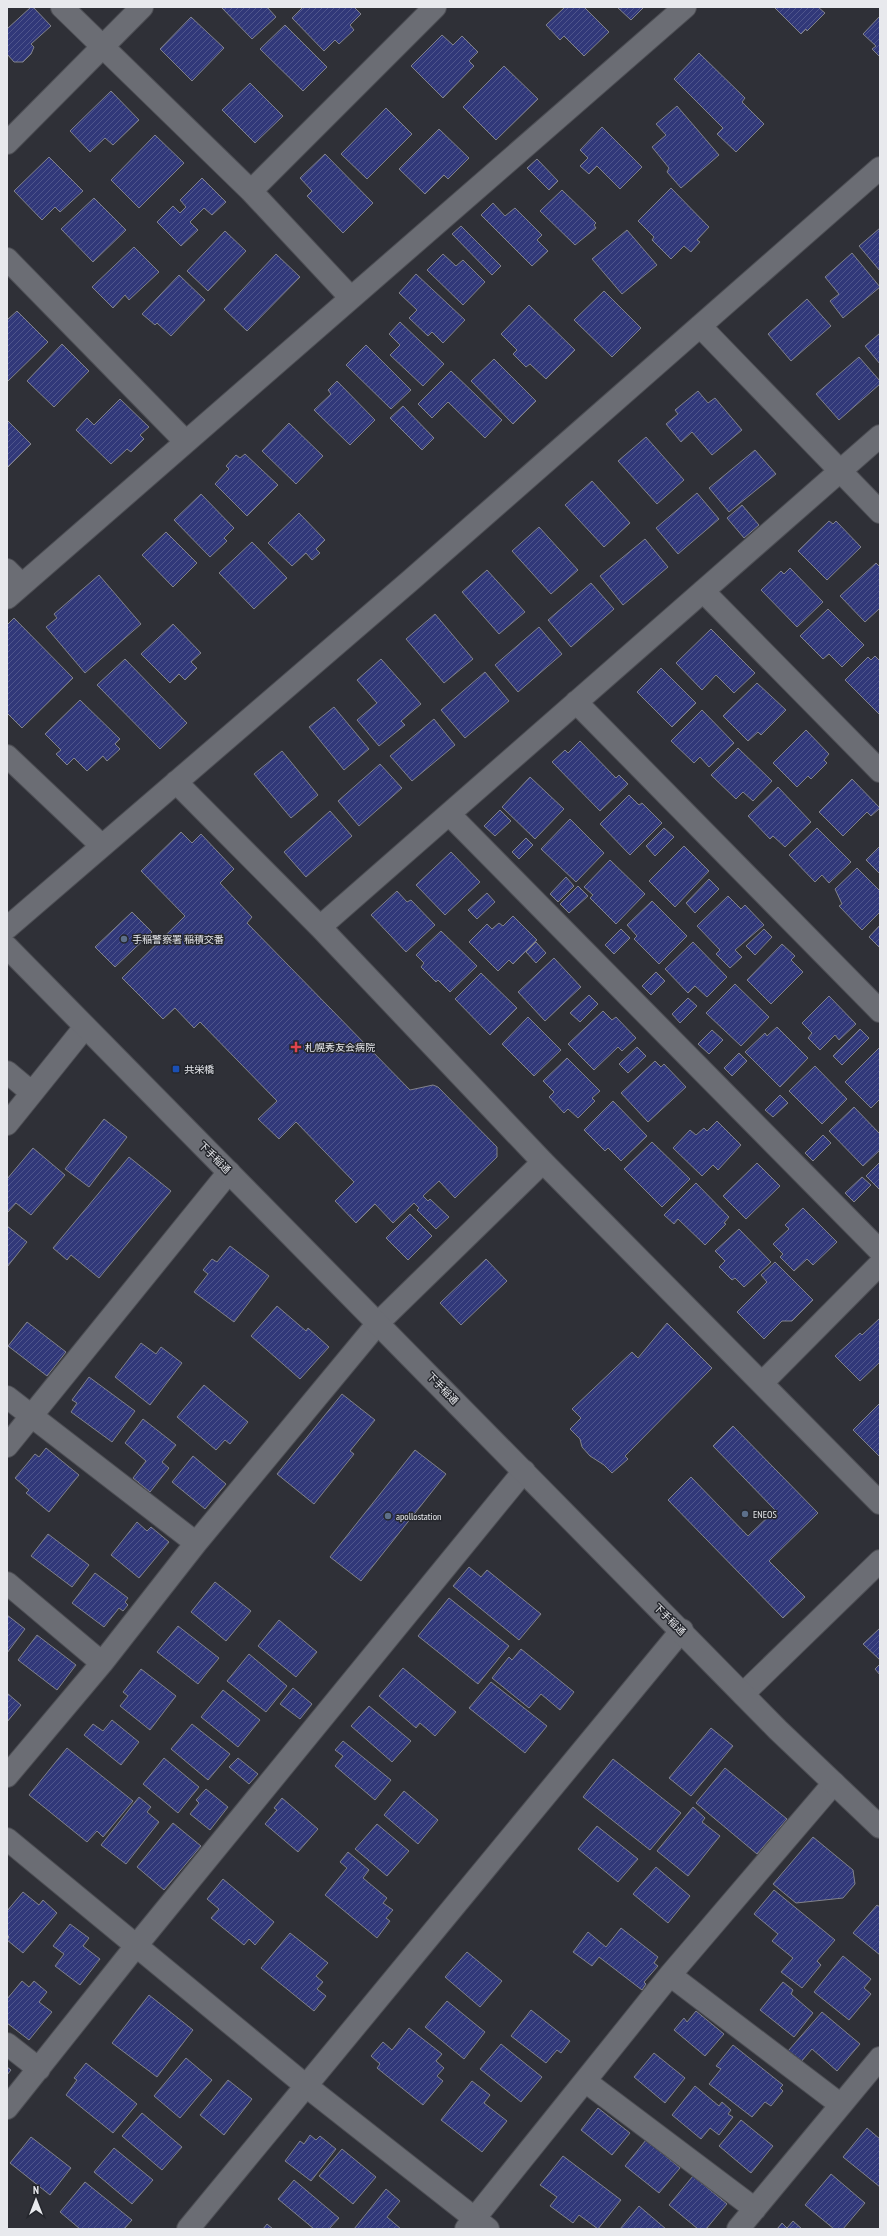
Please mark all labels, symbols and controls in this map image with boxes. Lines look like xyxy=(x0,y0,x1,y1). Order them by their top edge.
place label: 手稲警察署 稲積交番 xyxy=(132,933,224,946)
marker: 手稲警察署 稲積交番 xyxy=(119,934,129,944)
marker: 札幌秀友会病院 xyxy=(290,1041,302,1053)
place label: 札幌秀友会病院 xyxy=(305,1041,375,1054)
place label: 共栄橋 xyxy=(184,1063,214,1076)
marker: 共栄橋 xyxy=(171,1064,181,1074)
street label: 下手稲通 xyxy=(196,1139,233,1176)
street label: 下手稲通 xyxy=(424,1369,461,1407)
place label: ENEOS xyxy=(753,1508,777,1521)
marker: ENEOS xyxy=(740,1509,750,1519)
place label: apollostation xyxy=(396,1510,441,1523)
marker: apollostation xyxy=(383,1511,393,1521)
street label: 下手稲通 xyxy=(651,1601,688,1638)
north arrow xyxy=(16,2180,56,2220)
text: N xyxy=(33,2183,39,2197)

